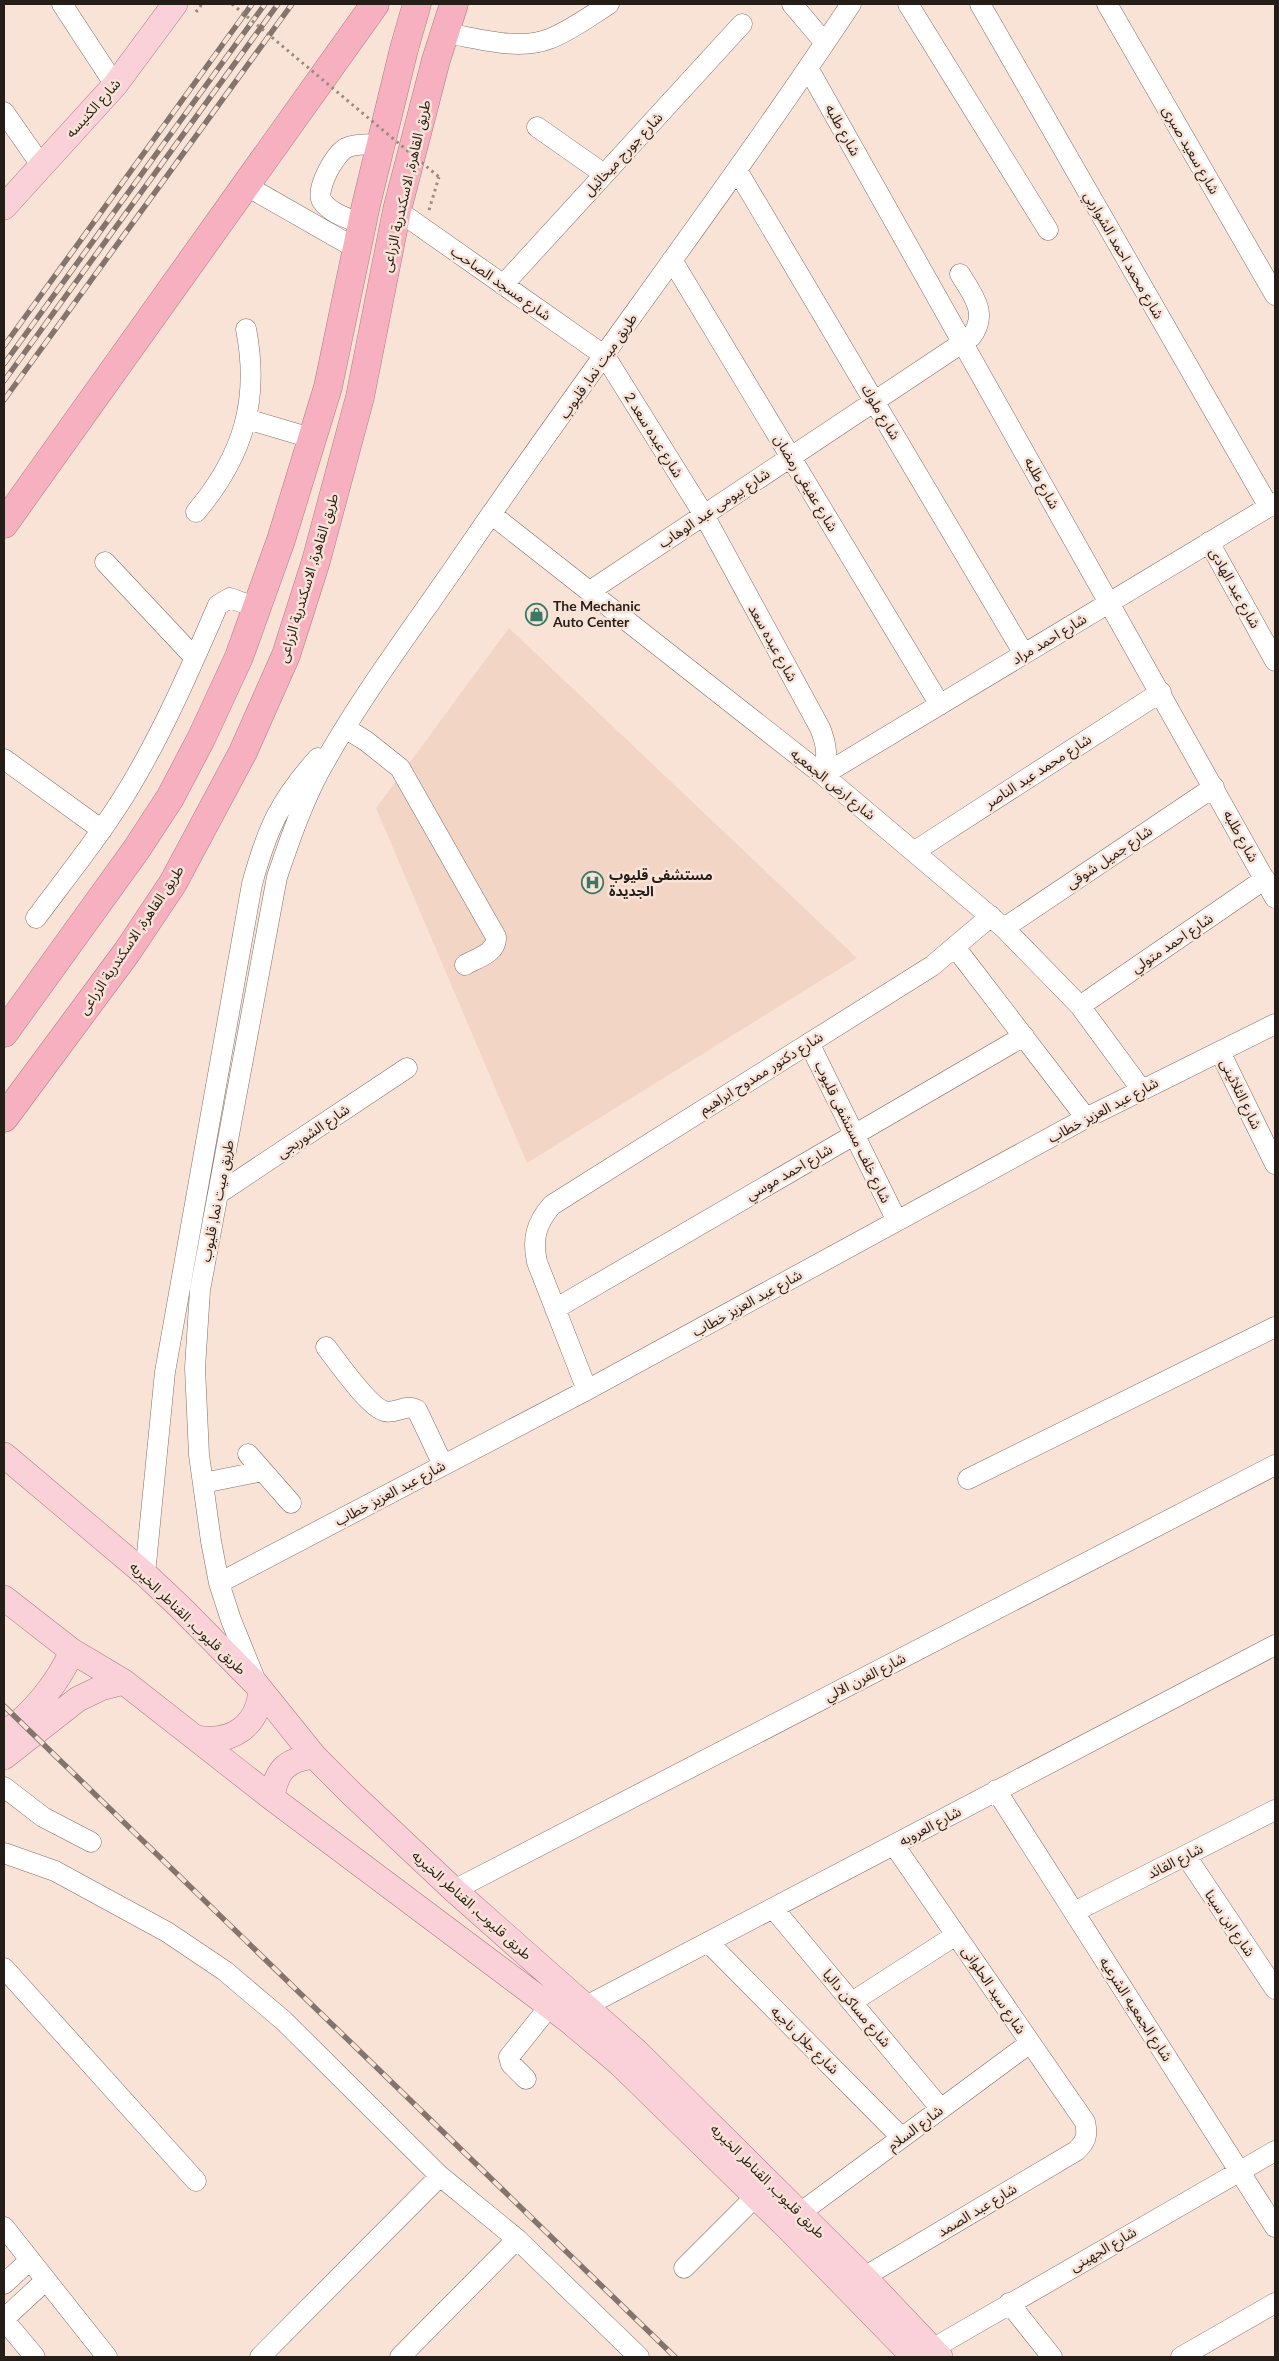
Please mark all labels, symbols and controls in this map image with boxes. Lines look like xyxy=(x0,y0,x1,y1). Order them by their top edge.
street label: شارع الكنيسه xyxy=(62,75,126,143)
street label: طريق القاهرة, الاسكندرية الزراعى xyxy=(377,98,436,274)
street label: شارع طلبه xyxy=(820,101,864,160)
street label: شارع سعيد صبرى xyxy=(1157,103,1224,198)
street label: شارع جورج ميخائيل xyxy=(580,108,668,201)
street label: شارع محمد احمد الشواربي xyxy=(1078,188,1168,323)
street label: شارع مسجد الصاحب xyxy=(446,242,554,326)
street label: طريق ميت نما, قليوب xyxy=(555,310,642,423)
street label: شارع ملوك xyxy=(856,381,905,444)
street label: شارع عبده سعد 2 xyxy=(619,389,687,482)
street label: شارع عفيفى رمضان xyxy=(768,431,842,536)
street label: شارع طلبه xyxy=(1019,454,1063,513)
street label: شارع بيومى عبد الوهاب xyxy=(655,464,774,554)
street label: طريق القاهرة, الاسكندرية الزراعى xyxy=(274,491,343,665)
street label: شارع عبد الهادى xyxy=(1204,545,1265,632)
place label: The Mechanic Auto Center xyxy=(552,597,641,630)
street label: شارع عبده سعد xyxy=(743,601,802,686)
shop icon: The Mechanic Auto Center xyxy=(525,602,549,626)
street label: شارع احمد مراد xyxy=(1008,610,1091,670)
street label: شارع محمد عبد الناصر xyxy=(981,730,1096,814)
street label: شارع ارض الجمعيه xyxy=(786,744,879,825)
street label: شارع طلبه xyxy=(1218,807,1262,866)
street label: شارع جميل شوقى xyxy=(1062,821,1157,894)
street label: طريق القاهرة, الاسكندرية الزراعى xyxy=(74,862,189,1019)
place label: مستشفى قليوب الجديدة xyxy=(609,866,713,899)
hospital icon: مستشفى قليوب الجديدة xyxy=(581,871,605,895)
street label: شارع احمد متولي xyxy=(1128,909,1218,979)
street label: شارع دكتور ممدوح ابراهيم xyxy=(696,1028,827,1120)
street label: شارع الثلاثينى xyxy=(1214,1056,1266,1133)
street label: شارع خلف مستشفى قليوب xyxy=(809,1058,895,1207)
street label: شارع عبد العزيز خطاب xyxy=(1045,1073,1162,1148)
street label: شارع الشوربجى xyxy=(273,1100,354,1164)
street label: طريق ميت نما, قليوب xyxy=(196,1138,239,1264)
street label: شارع احمد موسي xyxy=(743,1140,837,1206)
street label: شارع عبد العزيز خطاب xyxy=(689,1265,806,1342)
street label: شارع عبد العزيز خطاب xyxy=(332,1456,449,1531)
street label: طريق قليوب, القناطر الخيريه xyxy=(125,1558,250,1679)
street label: شارع الفرن الالي xyxy=(821,1649,910,1707)
street label: شارع العروبه xyxy=(896,1802,965,1852)
street label: شارع القائد xyxy=(1144,1839,1207,1884)
street label: طريق قليوب, القناطر الخيريه xyxy=(408,1846,536,1964)
street label: شارع ابن سينا xyxy=(1199,1886,1259,1961)
street label: شارع سيد الحلوانى xyxy=(956,1943,1030,2039)
street label: شارع الجمعيه الشرعيه xyxy=(1094,1953,1176,2066)
street label: شارع مساكن داليا xyxy=(817,1965,895,2052)
street label: شارع جلال ناجيه xyxy=(766,2002,843,2079)
street label: شارع السلام xyxy=(884,2101,948,2156)
street label: طريق قليوب, القناطر الخيريه xyxy=(706,2120,829,2243)
street label: شارع عبد الصمد xyxy=(934,2179,1021,2242)
street label: شارع الجهينى xyxy=(1066,2223,1141,2277)

